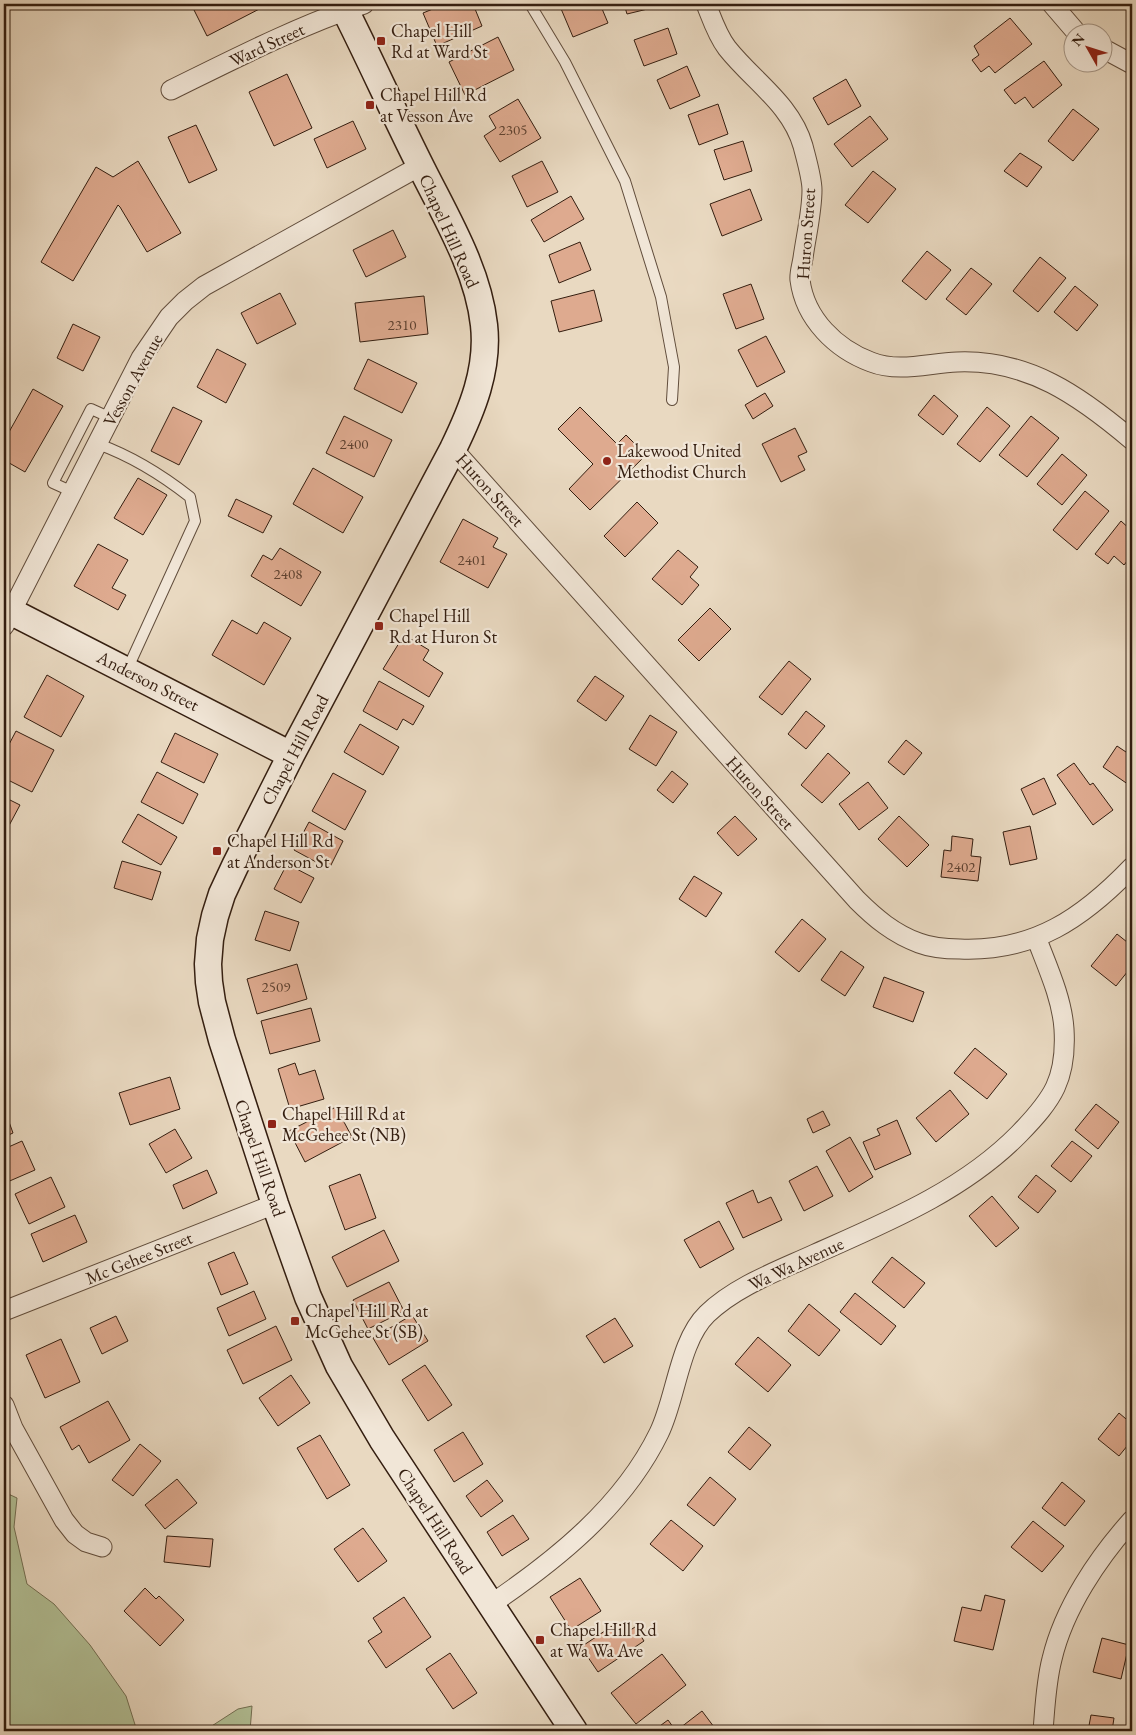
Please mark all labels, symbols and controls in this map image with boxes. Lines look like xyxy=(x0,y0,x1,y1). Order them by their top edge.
street label: Ward Street xyxy=(226,17,308,72)
place label: Chapel Hill Rd at Ward St xyxy=(391,19,488,63)
north arrow xyxy=(1064,22,1114,72)
text: N xyxy=(1067,29,1089,50)
marker: Chapel Hill Rd at Ward St xyxy=(375,35,387,47)
place label: Chapel Hill Rd at Vesson Ave xyxy=(380,83,488,127)
marker: Chapel Hill Rd at Vesson Ave xyxy=(364,99,376,111)
house number: 2305 xyxy=(499,120,527,139)
street label: Chapel Hill Road xyxy=(414,170,485,292)
street label: Huron Street xyxy=(791,187,820,280)
house number: 2310 xyxy=(388,315,416,334)
street label: Vesson Avenue xyxy=(98,329,167,430)
house number: 2400 xyxy=(340,434,368,453)
place label: Lakewood United Methodist Church xyxy=(617,439,746,483)
street label: Huron Street xyxy=(451,448,530,532)
marker: Lakewood United Methodist Church xyxy=(601,455,613,467)
house number: 2401 xyxy=(458,550,486,569)
house number: 2408 xyxy=(274,564,302,583)
place label: Chapel Hill Rd at Huron St xyxy=(389,604,497,648)
marker: Chapel Hill Rd at Huron St xyxy=(373,620,385,632)
street label: Anderson Street xyxy=(92,645,203,716)
street label: Chapel Hill Road xyxy=(256,690,334,809)
street label: Huron Street xyxy=(721,751,800,835)
place label: Chapel Hill Rd at Anderson St xyxy=(227,829,335,873)
marker: Chapel Hill Rd at Anderson St xyxy=(211,845,223,857)
house number: 2402 xyxy=(947,857,976,876)
house number: 2509 xyxy=(262,977,290,996)
street label: Chapel Hill Road xyxy=(230,1096,292,1220)
place label: Chapel Hill Rd at McGehee St (NB) xyxy=(282,1102,406,1146)
marker: Chapel Hill Rd at McGehee St (NB) xyxy=(266,1118,278,1130)
street label: Mc Gehee Street xyxy=(82,1226,196,1289)
street label: Wa Wa Avenue xyxy=(744,1231,847,1296)
place label: Chapel Hill Rd at McGehee St (SB) xyxy=(305,1299,428,1343)
marker: Chapel Hill Rd at McGehee St (SB) xyxy=(289,1315,301,1327)
street label: Chapel Hill Road xyxy=(392,1463,479,1579)
place label: Chapel Hill Rd at Wa Wa Ave xyxy=(550,1618,658,1662)
marker: Chapel Hill Rd at Wa Wa Ave xyxy=(534,1634,546,1646)

